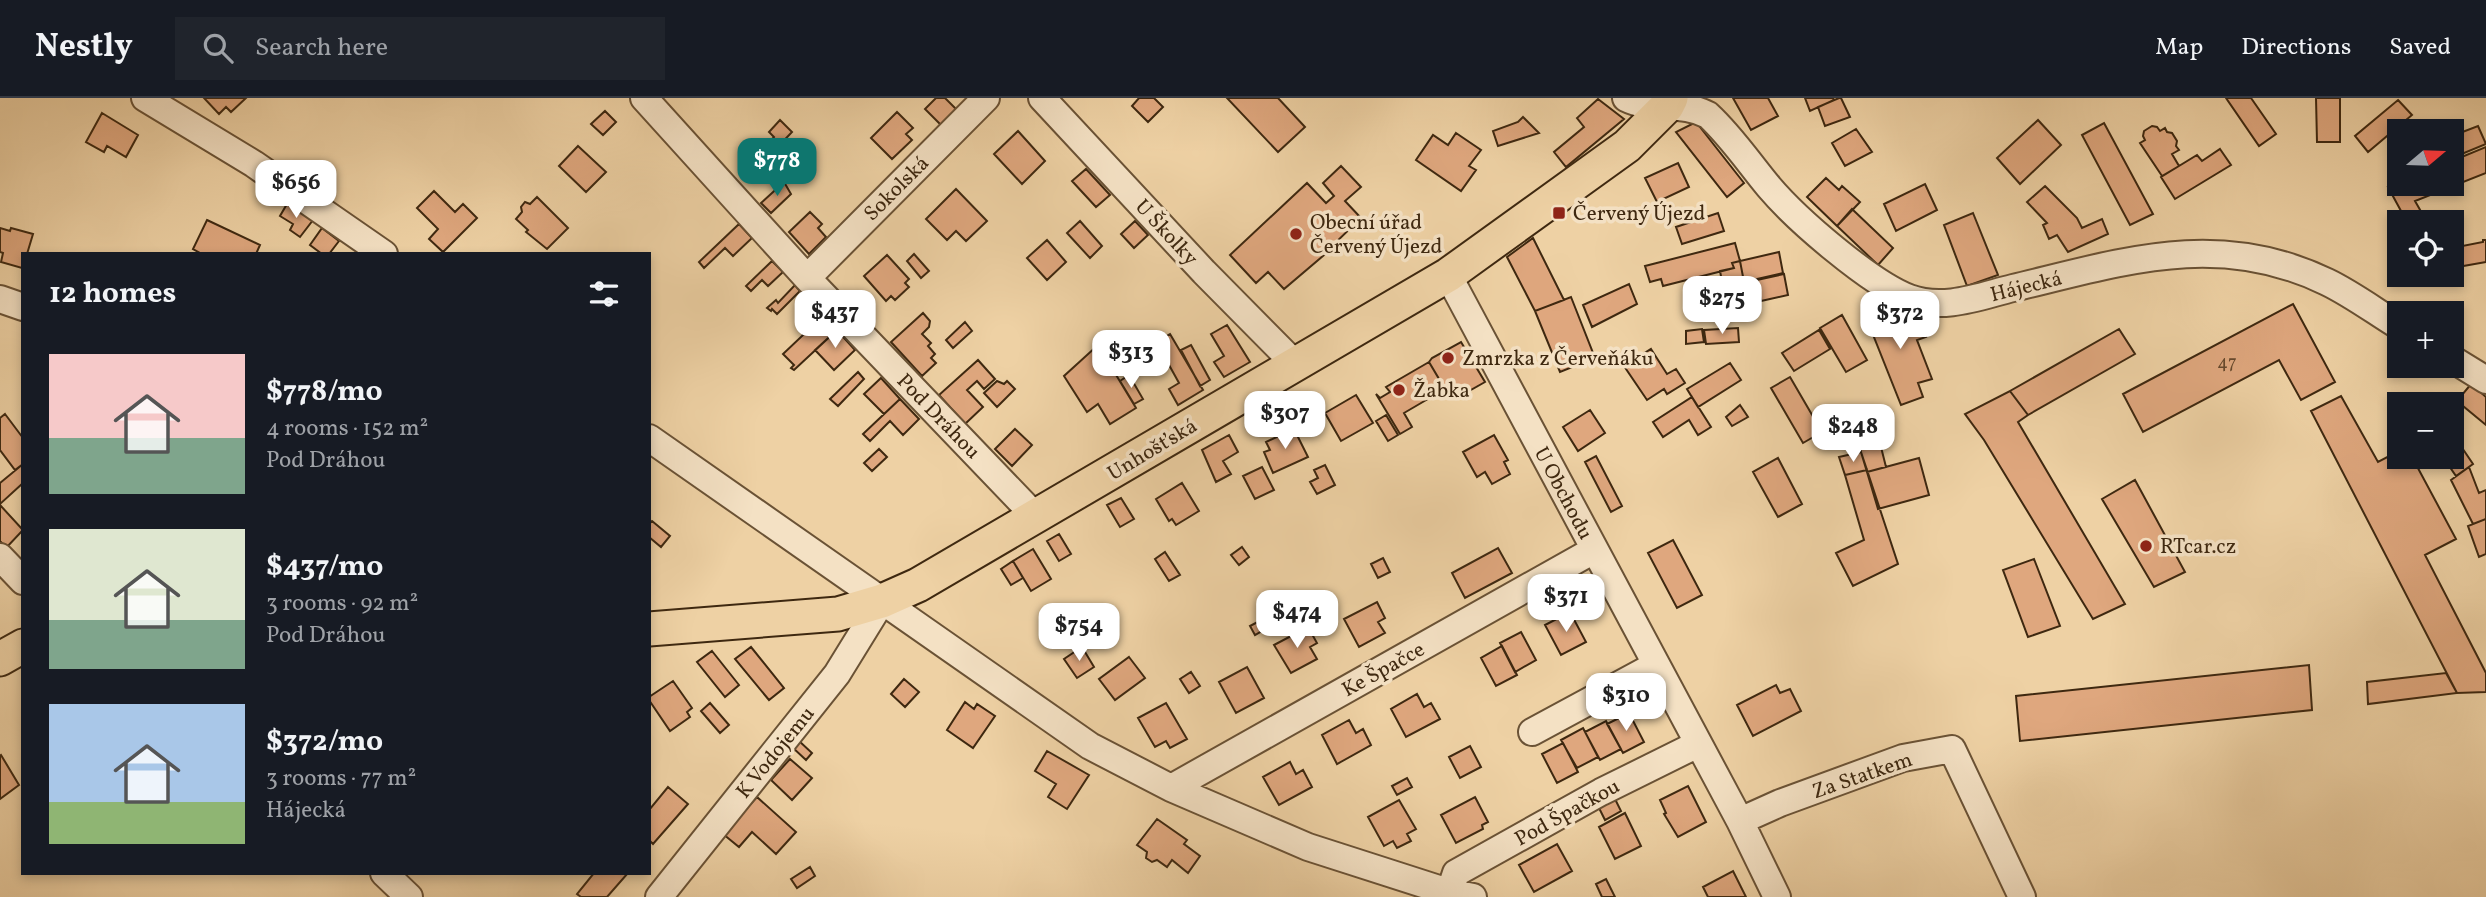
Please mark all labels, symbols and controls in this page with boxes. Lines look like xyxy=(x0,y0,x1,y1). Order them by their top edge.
search box xyxy=(175,17,665,80)
text: Nestly xyxy=(35,25,133,71)
icon: search xyxy=(199,29,237,67)
text: Search here xyxy=(255,30,388,66)
text: Map xyxy=(2155,31,2203,65)
text: Directions xyxy=(2241,31,2351,65)
text: Saved xyxy=(2389,31,2451,65)
north arrow xyxy=(2387,119,2464,196)
map controls xyxy=(2387,119,2464,469)
pin: $778 xyxy=(736,139,818,198)
text: $778 xyxy=(753,145,801,177)
street label: Sokolská xyxy=(858,150,936,228)
pin: $656 xyxy=(255,160,337,220)
text: $656 xyxy=(271,167,321,199)
street label: U Školky xyxy=(1128,193,1205,273)
place label: Červený Újezd xyxy=(1573,200,1705,229)
marker: Červený Újezd xyxy=(1551,205,1567,221)
place label: Obecní úřad Červený Újezd xyxy=(1310,209,1442,262)
button: locate xyxy=(2387,210,2464,287)
marker: Obecní úřad Červený Újezd xyxy=(1288,226,1304,242)
street label: Hájecká xyxy=(1987,265,2065,310)
text: 12 homes xyxy=(49,273,176,315)
icon: filters xyxy=(585,275,623,313)
pin: $275 xyxy=(1681,276,1763,336)
text: $275 xyxy=(1699,283,1745,315)
pin: $437 xyxy=(794,290,876,350)
pin: $372 xyxy=(1859,292,1941,351)
text: $437 xyxy=(811,297,859,329)
text: $372 xyxy=(1876,298,1924,330)
button: + xyxy=(2387,301,2464,378)
pin: $313 xyxy=(1090,330,1172,390)
text: $313 xyxy=(1108,337,1154,369)
place label: Zmrzka z Červeňáku xyxy=(1462,345,1654,374)
marker: Zmrzka z Červeňáku xyxy=(1440,350,1456,366)
house number: 47 xyxy=(2217,351,2237,376)
street label: Pod Dráhou xyxy=(890,368,986,466)
text: $778/mo xyxy=(266,371,383,413)
place label: Žabka xyxy=(1413,377,1470,406)
icon: home xyxy=(105,382,189,466)
marker: Žabka xyxy=(1391,382,1407,398)
pin: $307 xyxy=(1244,392,1326,451)
button: − xyxy=(2387,392,2464,469)
text: $307 xyxy=(1260,398,1310,430)
pin: $248 xyxy=(1812,404,1894,464)
text: $248 xyxy=(1828,411,1878,443)
street label: Unhošťská xyxy=(1103,412,1203,488)
text: 4 rooms · 152 m² xyxy=(266,413,428,445)
street label: U Obchodu xyxy=(1526,442,1599,545)
text: Pod Dráhou xyxy=(266,445,386,477)
place label: RTcar.cz xyxy=(2160,533,2236,562)
marker: RTcar.cz xyxy=(2138,538,2154,554)
text: $437/mo xyxy=(266,546,383,588)
icon: home xyxy=(105,557,189,641)
pin: $371 xyxy=(1525,574,1607,634)
text: $371 xyxy=(1544,581,1588,613)
text: 3 rooms · 92 m² xyxy=(266,588,418,620)
pin: $474 xyxy=(1256,590,1338,650)
text: $474 xyxy=(1272,597,1322,629)
pin: $754 xyxy=(1038,603,1120,663)
text: $754 xyxy=(1055,610,1103,642)
text: Pod Dráhou xyxy=(266,620,386,652)
street label: Ke Špačce xyxy=(1337,636,1430,705)
pin: $310 xyxy=(1585,674,1667,733)
text: $310 xyxy=(1602,680,1650,712)
street label: K Vodojemu xyxy=(730,701,822,805)
text: $372/mo xyxy=(266,721,383,763)
icon: home xyxy=(105,732,189,816)
street label: Za Statkem xyxy=(1809,746,1916,807)
text: 3 rooms · 77 m² xyxy=(266,763,416,795)
street label: Pod Špačkou xyxy=(1510,772,1626,854)
text: Hájecká xyxy=(266,795,346,827)

